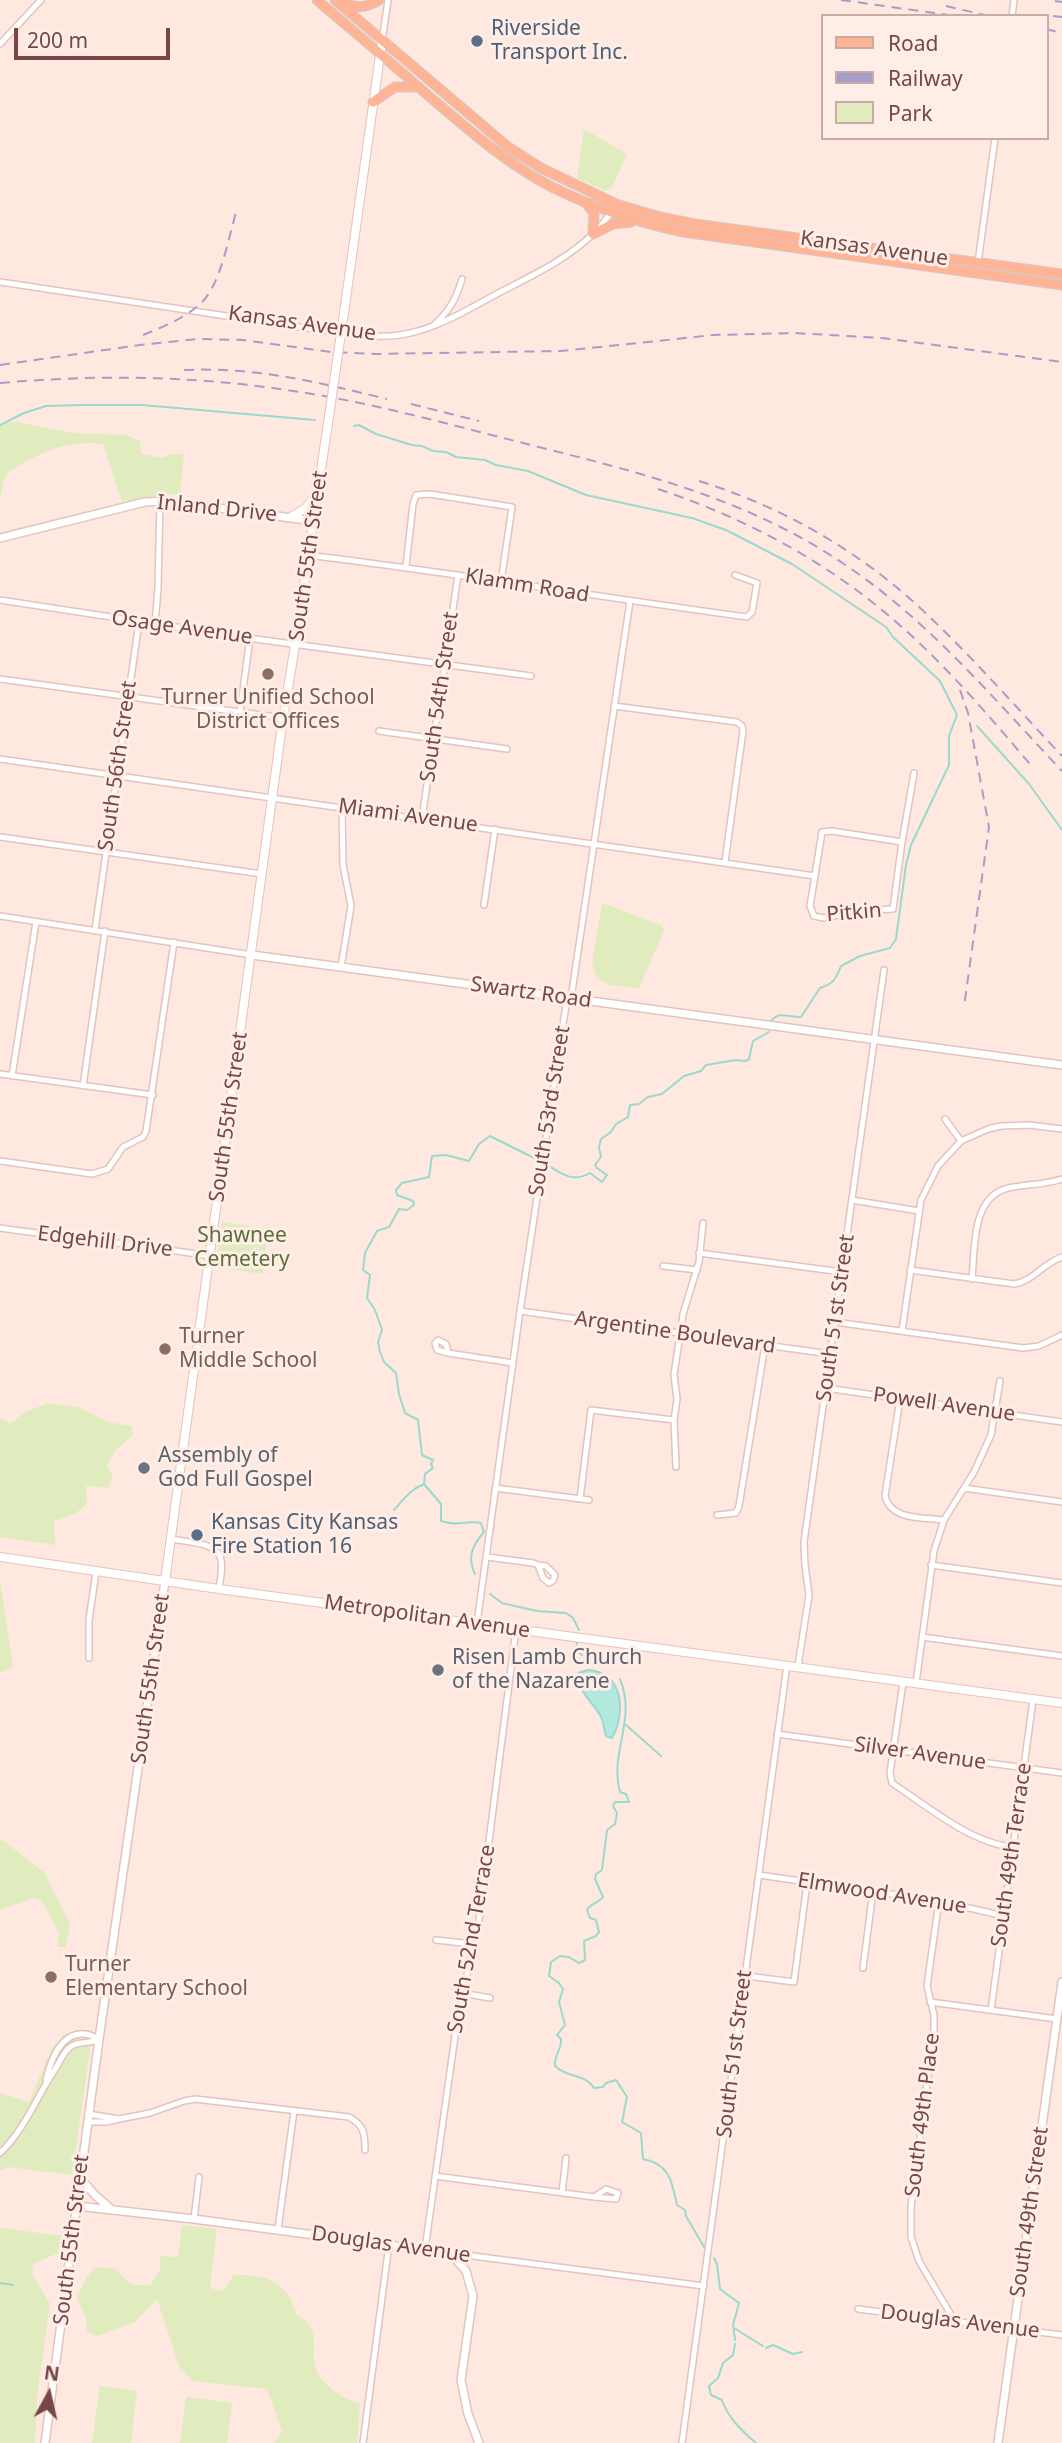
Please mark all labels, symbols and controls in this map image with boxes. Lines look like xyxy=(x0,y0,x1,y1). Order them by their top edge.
scale bar xyxy=(18,14,173,58)
legend xyxy=(820,14,1048,140)
place label: Riverside Transport Inc. xyxy=(491,16,628,66)
text: 200 m xyxy=(27,26,88,54)
text: Road xyxy=(888,29,938,57)
marker: Riverside Transport Inc. xyxy=(469,33,485,49)
text: Railway xyxy=(888,64,963,92)
text: Park xyxy=(888,99,932,127)
street label: Kansas Avenue xyxy=(799,226,949,272)
street label: Kansas Avenue xyxy=(227,301,377,347)
street label: South 55th Street xyxy=(285,469,333,643)
street label: Inland Drive xyxy=(156,490,278,528)
street label: Klamm Road xyxy=(463,564,591,608)
street label: Osage Avenue xyxy=(110,606,254,650)
street label: South 54th Street xyxy=(416,610,464,784)
marker: Turner Unified School District Offices xyxy=(260,666,276,682)
street label: South 56th Street xyxy=(94,679,142,853)
place label: Turner Unified School District Offices xyxy=(161,685,375,735)
street label: Miami Avenue xyxy=(337,794,479,838)
street label: Pitkin xyxy=(825,898,883,928)
street label: Swartz Road xyxy=(469,972,593,1014)
street label: South 53rd Street xyxy=(524,1024,576,1198)
street label: South 55th Street xyxy=(205,1030,253,1204)
street label: Edgehill Drive xyxy=(36,1221,174,1263)
park label: Shawnee Cemetery xyxy=(194,1223,290,1273)
street label: South 51st Street xyxy=(812,1233,860,1403)
street label: Argentine Boulevard xyxy=(573,1306,777,1360)
place label: Turner Middle School xyxy=(179,1324,317,1374)
marker: Turner Middle School xyxy=(157,1341,173,1357)
street label: Powell Avenue xyxy=(871,1383,1017,1427)
place label: Assembly of God Full Gospel xyxy=(158,1443,313,1493)
marker: Assembly of God Full Gospel xyxy=(136,1460,152,1476)
place label: Kansas City Kansas Fire Station 16 xyxy=(211,1510,398,1560)
marker: Kansas City Kansas Fire Station 16 xyxy=(189,1527,205,1543)
street label: Metropolitan Avenue xyxy=(323,1590,531,1644)
street label: South 55th Street xyxy=(127,1592,175,1766)
place label: Risen Lamb Church of the Nazarene xyxy=(452,1645,642,1695)
marker: Risen Lamb Church of the Nazarene xyxy=(430,1662,446,1678)
street label: Silver Avenue xyxy=(853,1732,987,1776)
street label: South 49th Terrace xyxy=(987,1761,1037,1949)
street label: South 52nd Terrace xyxy=(443,1843,501,2035)
street label: Elmwood Avenue xyxy=(796,1868,968,1920)
place label: Turner Elementary School xyxy=(65,1952,248,2002)
marker: Turner Elementary School xyxy=(43,1969,59,1985)
street label: South 51st Street xyxy=(712,1969,758,2139)
street label: South 49th Place xyxy=(900,2032,946,2198)
street label: South 49th Street xyxy=(1006,2125,1054,2299)
street label: South 55th Street xyxy=(49,2153,95,2327)
street label: Douglas Avenue xyxy=(310,2221,472,2269)
street label: Douglas Avenue xyxy=(879,2300,1041,2344)
north arrow xyxy=(14,2359,84,2429)
text: N xyxy=(42,2359,61,2387)

